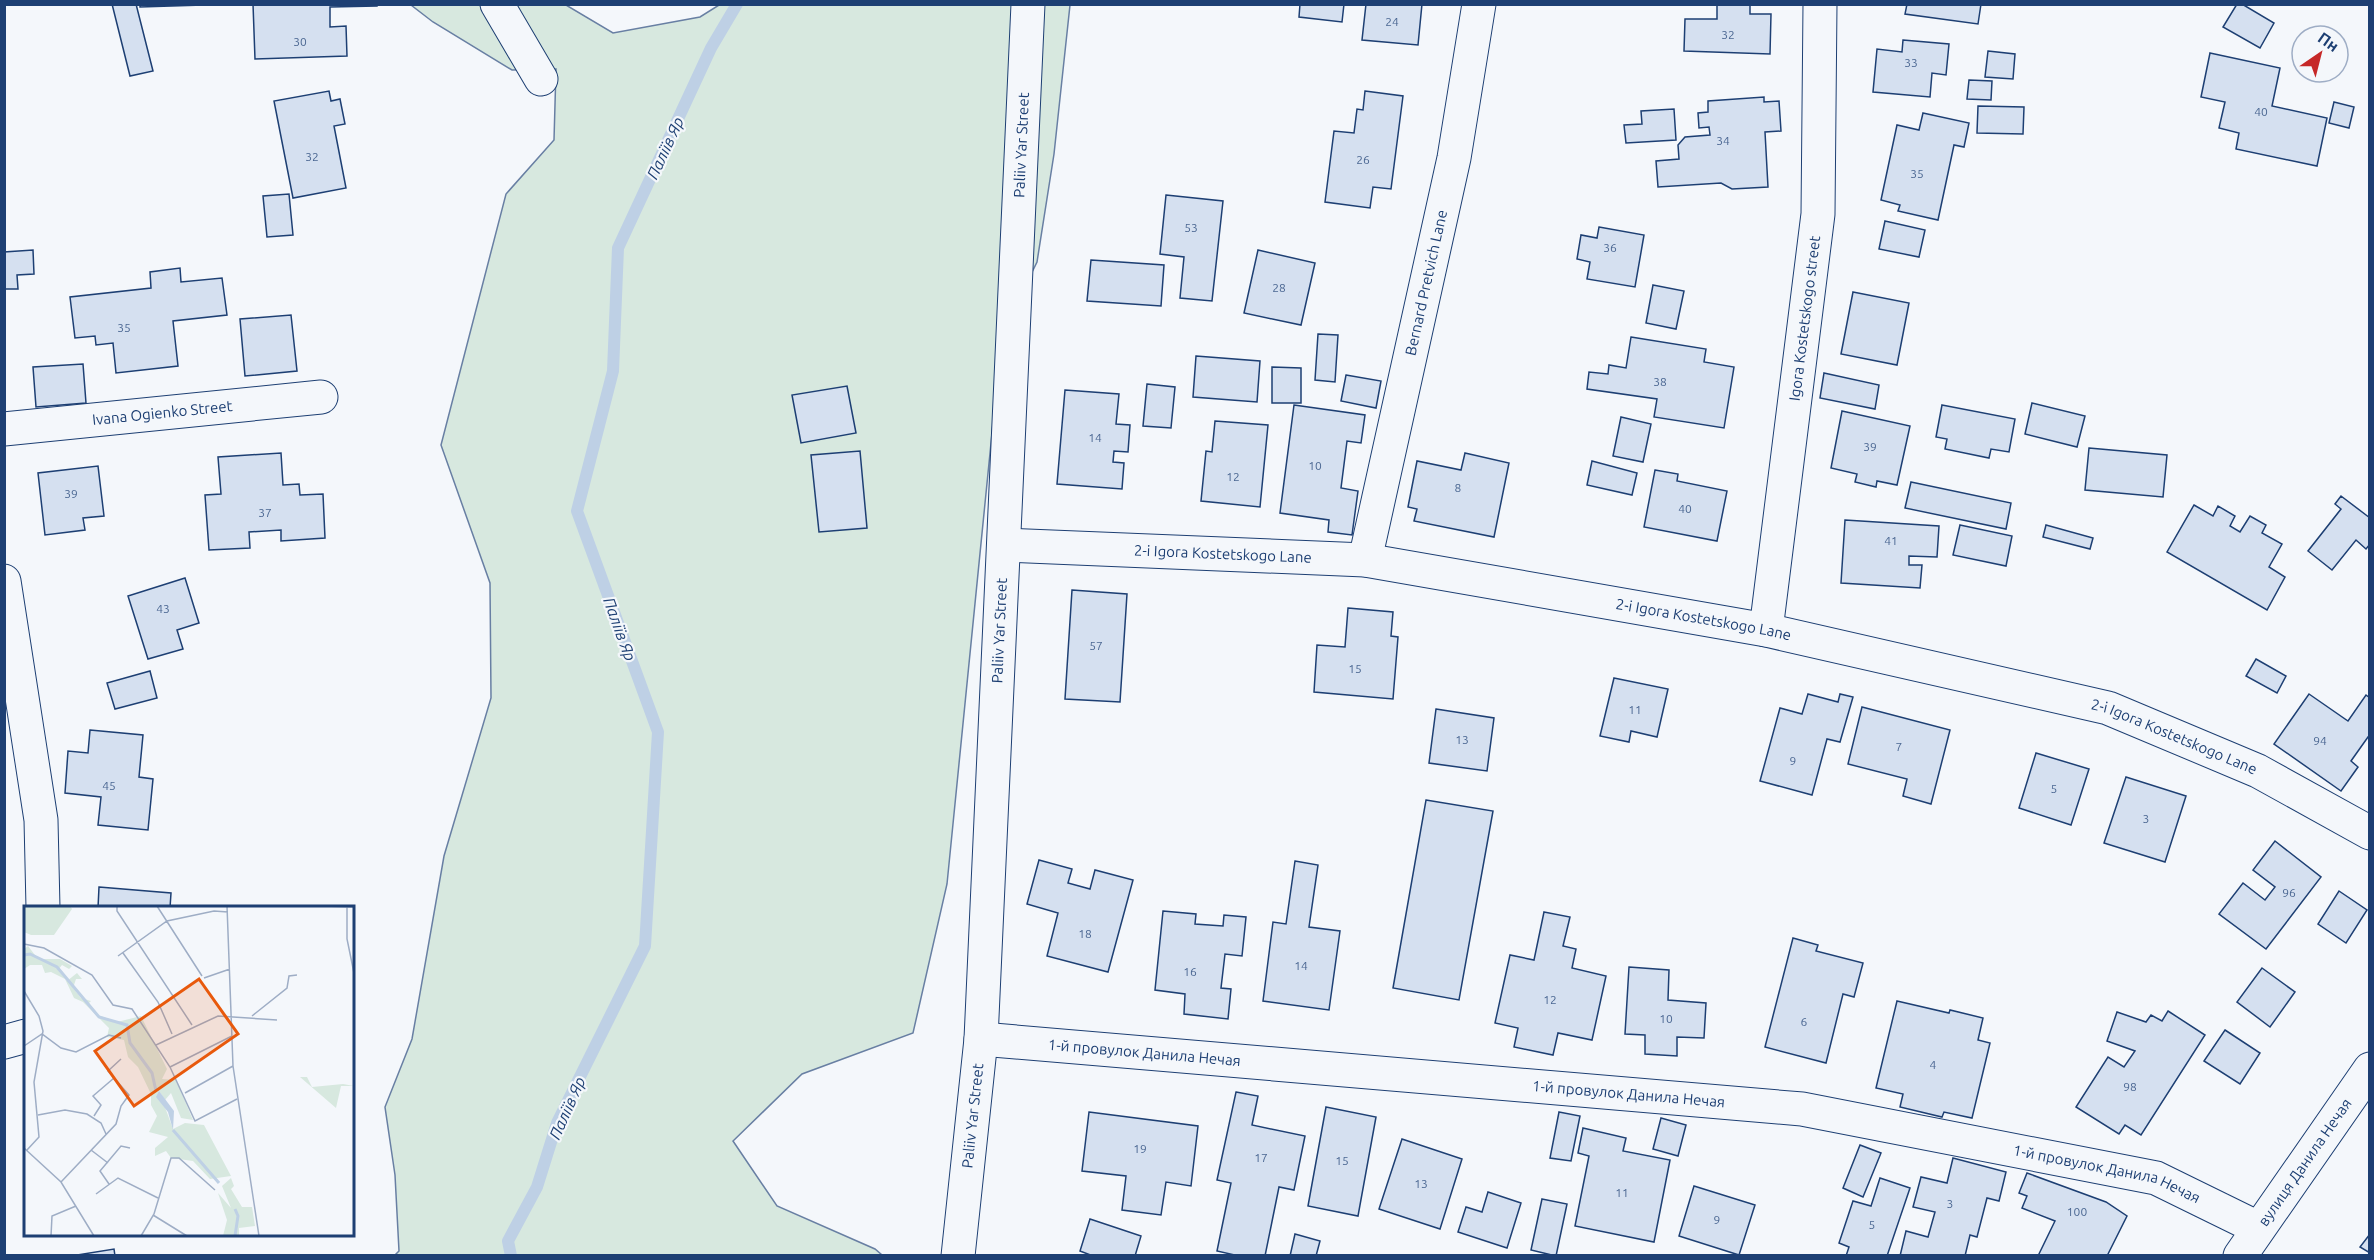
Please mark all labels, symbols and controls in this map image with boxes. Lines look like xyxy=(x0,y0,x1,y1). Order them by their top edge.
house number: 24 xyxy=(1385,15,1399,28)
north arrow xyxy=(2290,24,2350,84)
house number: 32 xyxy=(1721,28,1735,41)
text: Пн xyxy=(2315,28,2342,55)
house number: 30 xyxy=(293,35,307,48)
house number: 33 xyxy=(1904,56,1918,69)
street label: Paliiv Yar Street xyxy=(1010,92,1032,198)
house number: 40 xyxy=(2254,105,2268,118)
water label: Паліїв Яр xyxy=(643,114,687,182)
house number: 34 xyxy=(1716,134,1730,147)
house number: 32 xyxy=(305,150,319,163)
house number: 26 xyxy=(1356,153,1370,166)
house number: 35 xyxy=(1910,167,1924,180)
street label: Bernard Pretvich Lane xyxy=(1402,208,1450,357)
house number: 53 xyxy=(1184,221,1198,234)
street label: Igora Kostetskogo street xyxy=(1786,235,1823,402)
house number: 36 xyxy=(1603,241,1617,254)
house number: 28 xyxy=(1272,281,1286,294)
house number: 35 xyxy=(117,321,131,334)
house number: 38 xyxy=(1653,375,1667,388)
street label: Ivana Ogienko Street xyxy=(91,397,233,428)
house number: 14 xyxy=(1088,431,1102,444)
house number: 39 xyxy=(1863,440,1877,453)
house number: 10 xyxy=(1308,459,1322,472)
house number: 12 xyxy=(1226,470,1240,483)
house number: 8 xyxy=(1455,481,1462,494)
house number: 39 xyxy=(64,487,78,500)
house number: 40 xyxy=(1678,502,1692,515)
house number: 37 xyxy=(258,506,272,519)
house number: 41 xyxy=(1884,534,1898,547)
street label: 2-i Igora Kostetskogo Lane xyxy=(1134,541,1312,566)
street label: Paliiv Yar Street xyxy=(988,577,1010,684)
water label: Паліїв Яр xyxy=(600,595,640,663)
street label: 2-i Igora Kostetskogo Lane xyxy=(1615,595,1793,643)
house number: 43 xyxy=(156,602,170,615)
house number: 57 xyxy=(1089,639,1103,652)
house number: 15 xyxy=(1348,662,1362,675)
street label: 2-i Igora Kostetskogo Lane xyxy=(2090,695,2260,778)
house number: 11 xyxy=(1628,703,1642,716)
house number: 13 xyxy=(1455,733,1469,746)
house number: 94 xyxy=(2313,734,2327,747)
house number: 7 xyxy=(1896,740,1902,753)
house number: 9 xyxy=(1790,754,1796,767)
house number: 45 xyxy=(102,779,116,792)
house number: 5 xyxy=(2051,782,2057,795)
house number: 3 xyxy=(2143,812,2149,825)
house number: 96 xyxy=(2282,886,2296,899)
inset map xyxy=(24,906,354,1236)
house number: 18 xyxy=(1078,927,1092,940)
house number: 14 xyxy=(1294,959,1308,972)
house number: 16 xyxy=(1183,965,1197,978)
house number: 12 xyxy=(1543,993,1557,1006)
house number: 10 xyxy=(1659,1012,1673,1025)
house number: 6 xyxy=(1801,1015,1808,1028)
street label: 1-й провулок Данила Нечая xyxy=(1047,1036,1242,1069)
house number: 4 xyxy=(1930,1058,1937,1071)
street label: Paliiv Yar Street xyxy=(958,1062,986,1169)
water label: Паліїв Яр xyxy=(545,1074,589,1142)
street label: 1-й провулок Данила Нечая xyxy=(1532,1077,1726,1110)
house number: 98 xyxy=(2123,1080,2137,1093)
street label: вулиця Данила Нечая xyxy=(2254,1095,2355,1229)
street label: 1-й провулок Данила Нечая xyxy=(2012,1141,2203,1206)
house number: 19 xyxy=(1133,1142,1147,1155)
house number: 17 xyxy=(1254,1151,1268,1164)
house number: 15 xyxy=(1335,1154,1349,1167)
house number: 13 xyxy=(1414,1177,1428,1190)
house number: 11 xyxy=(1615,1186,1629,1199)
house number: 3 xyxy=(1947,1197,1953,1210)
house number: 100 xyxy=(2067,1205,2087,1218)
house number: 9 xyxy=(1714,1213,1720,1226)
house number: 5 xyxy=(1869,1218,1875,1231)

